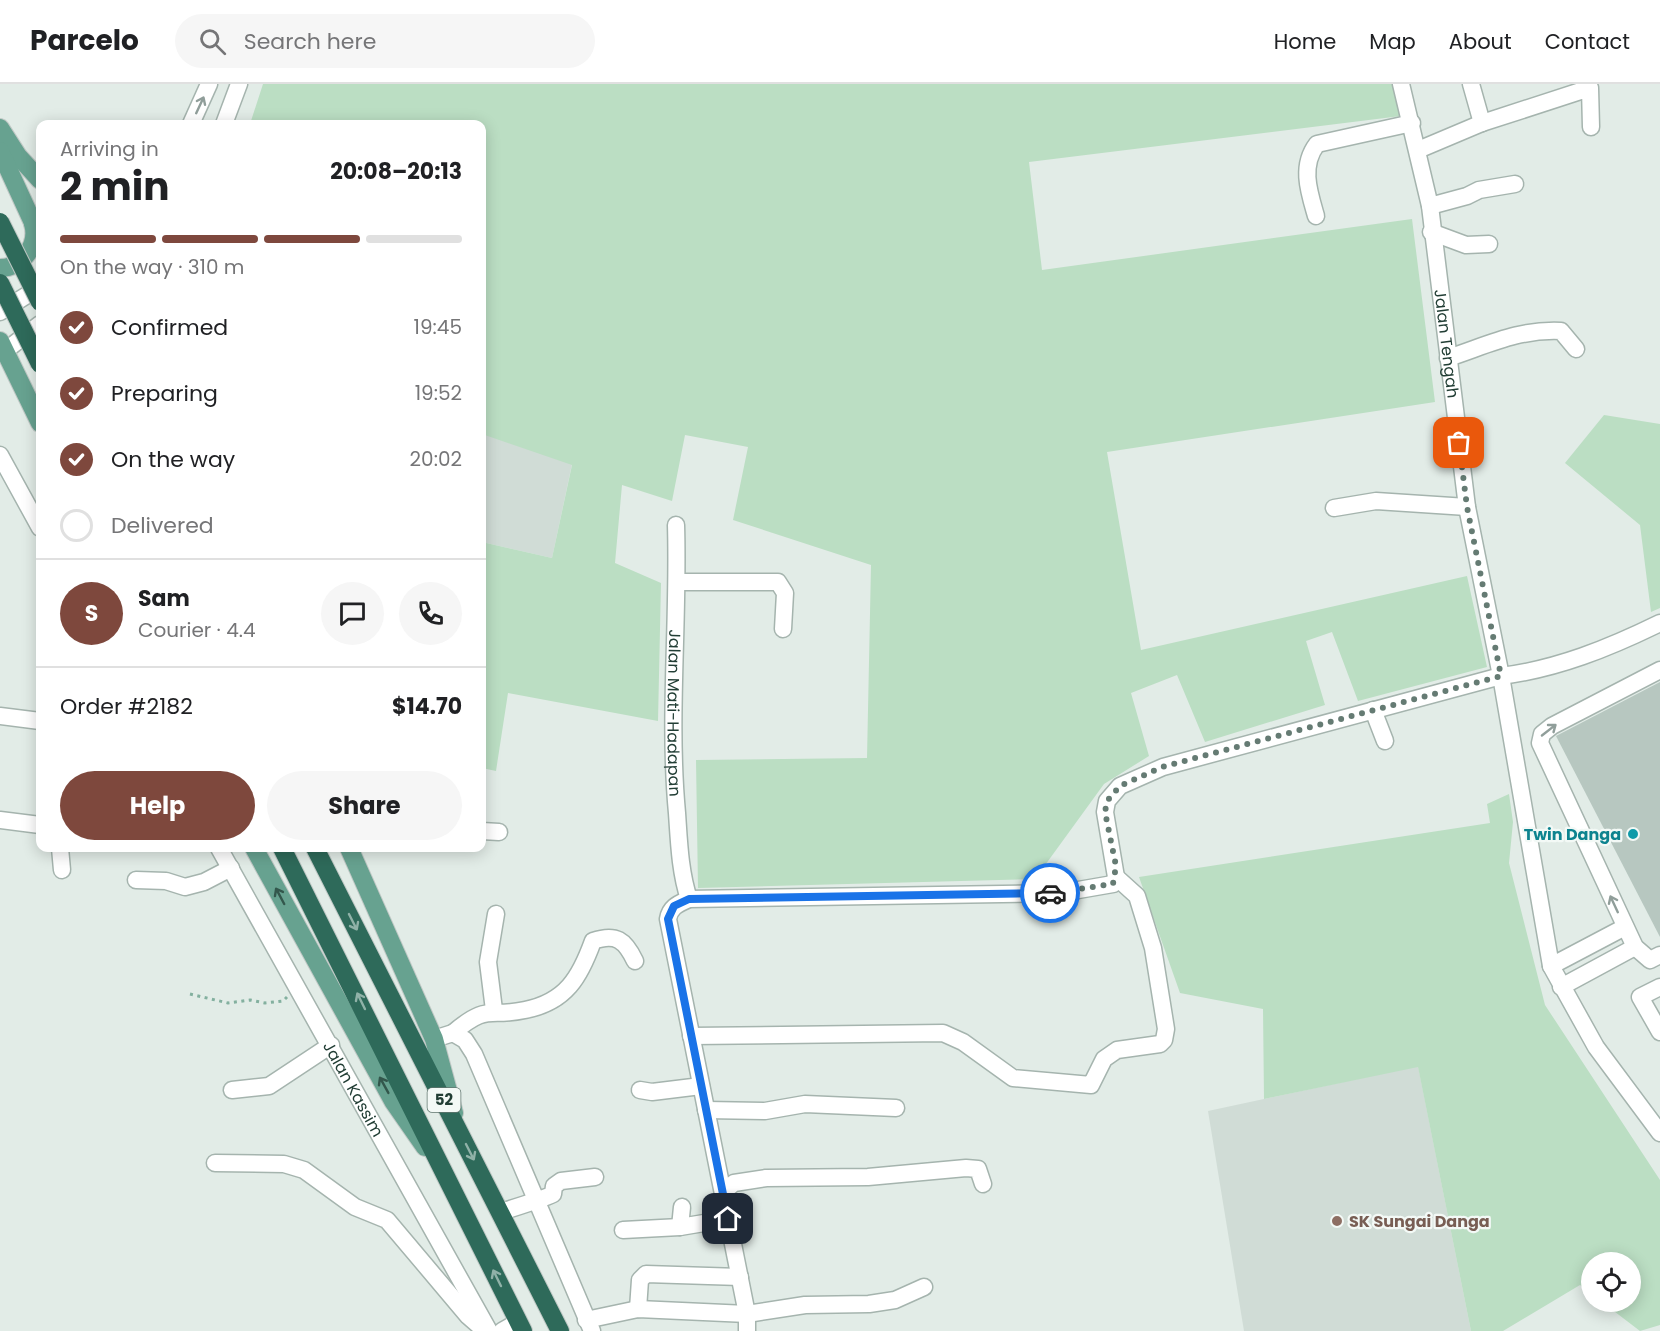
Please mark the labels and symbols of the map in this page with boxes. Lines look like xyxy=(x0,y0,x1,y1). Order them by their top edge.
one-way arrow xyxy=(195,96,207,114)
street label: Jalan Tengah xyxy=(1428,288,1464,399)
pin xyxy=(1433,417,1484,468)
street label: Jalan Mati-Hadapan xyxy=(661,629,687,797)
one-way arrow xyxy=(1541,723,1557,736)
place label: Twin Danga xyxy=(1524,823,1621,846)
marker: Twin Danga xyxy=(1626,827,1640,841)
courier xyxy=(1020,863,1080,923)
one-way arrow xyxy=(274,887,285,905)
one-way arrow xyxy=(1608,895,1619,913)
one-way arrow xyxy=(347,913,359,931)
one-way arrow xyxy=(354,993,366,1011)
street label: Jalan Kassim xyxy=(317,1037,389,1141)
one-way arrow xyxy=(378,1077,390,1094)
road number: 52 xyxy=(428,1088,460,1112)
one-way arrow xyxy=(465,1142,477,1160)
pin xyxy=(702,1193,753,1244)
place label: SK Sungai Danga xyxy=(1349,1210,1490,1233)
marker: SK Sungai Danga xyxy=(1330,1214,1344,1228)
one-way arrow xyxy=(491,1270,502,1288)

